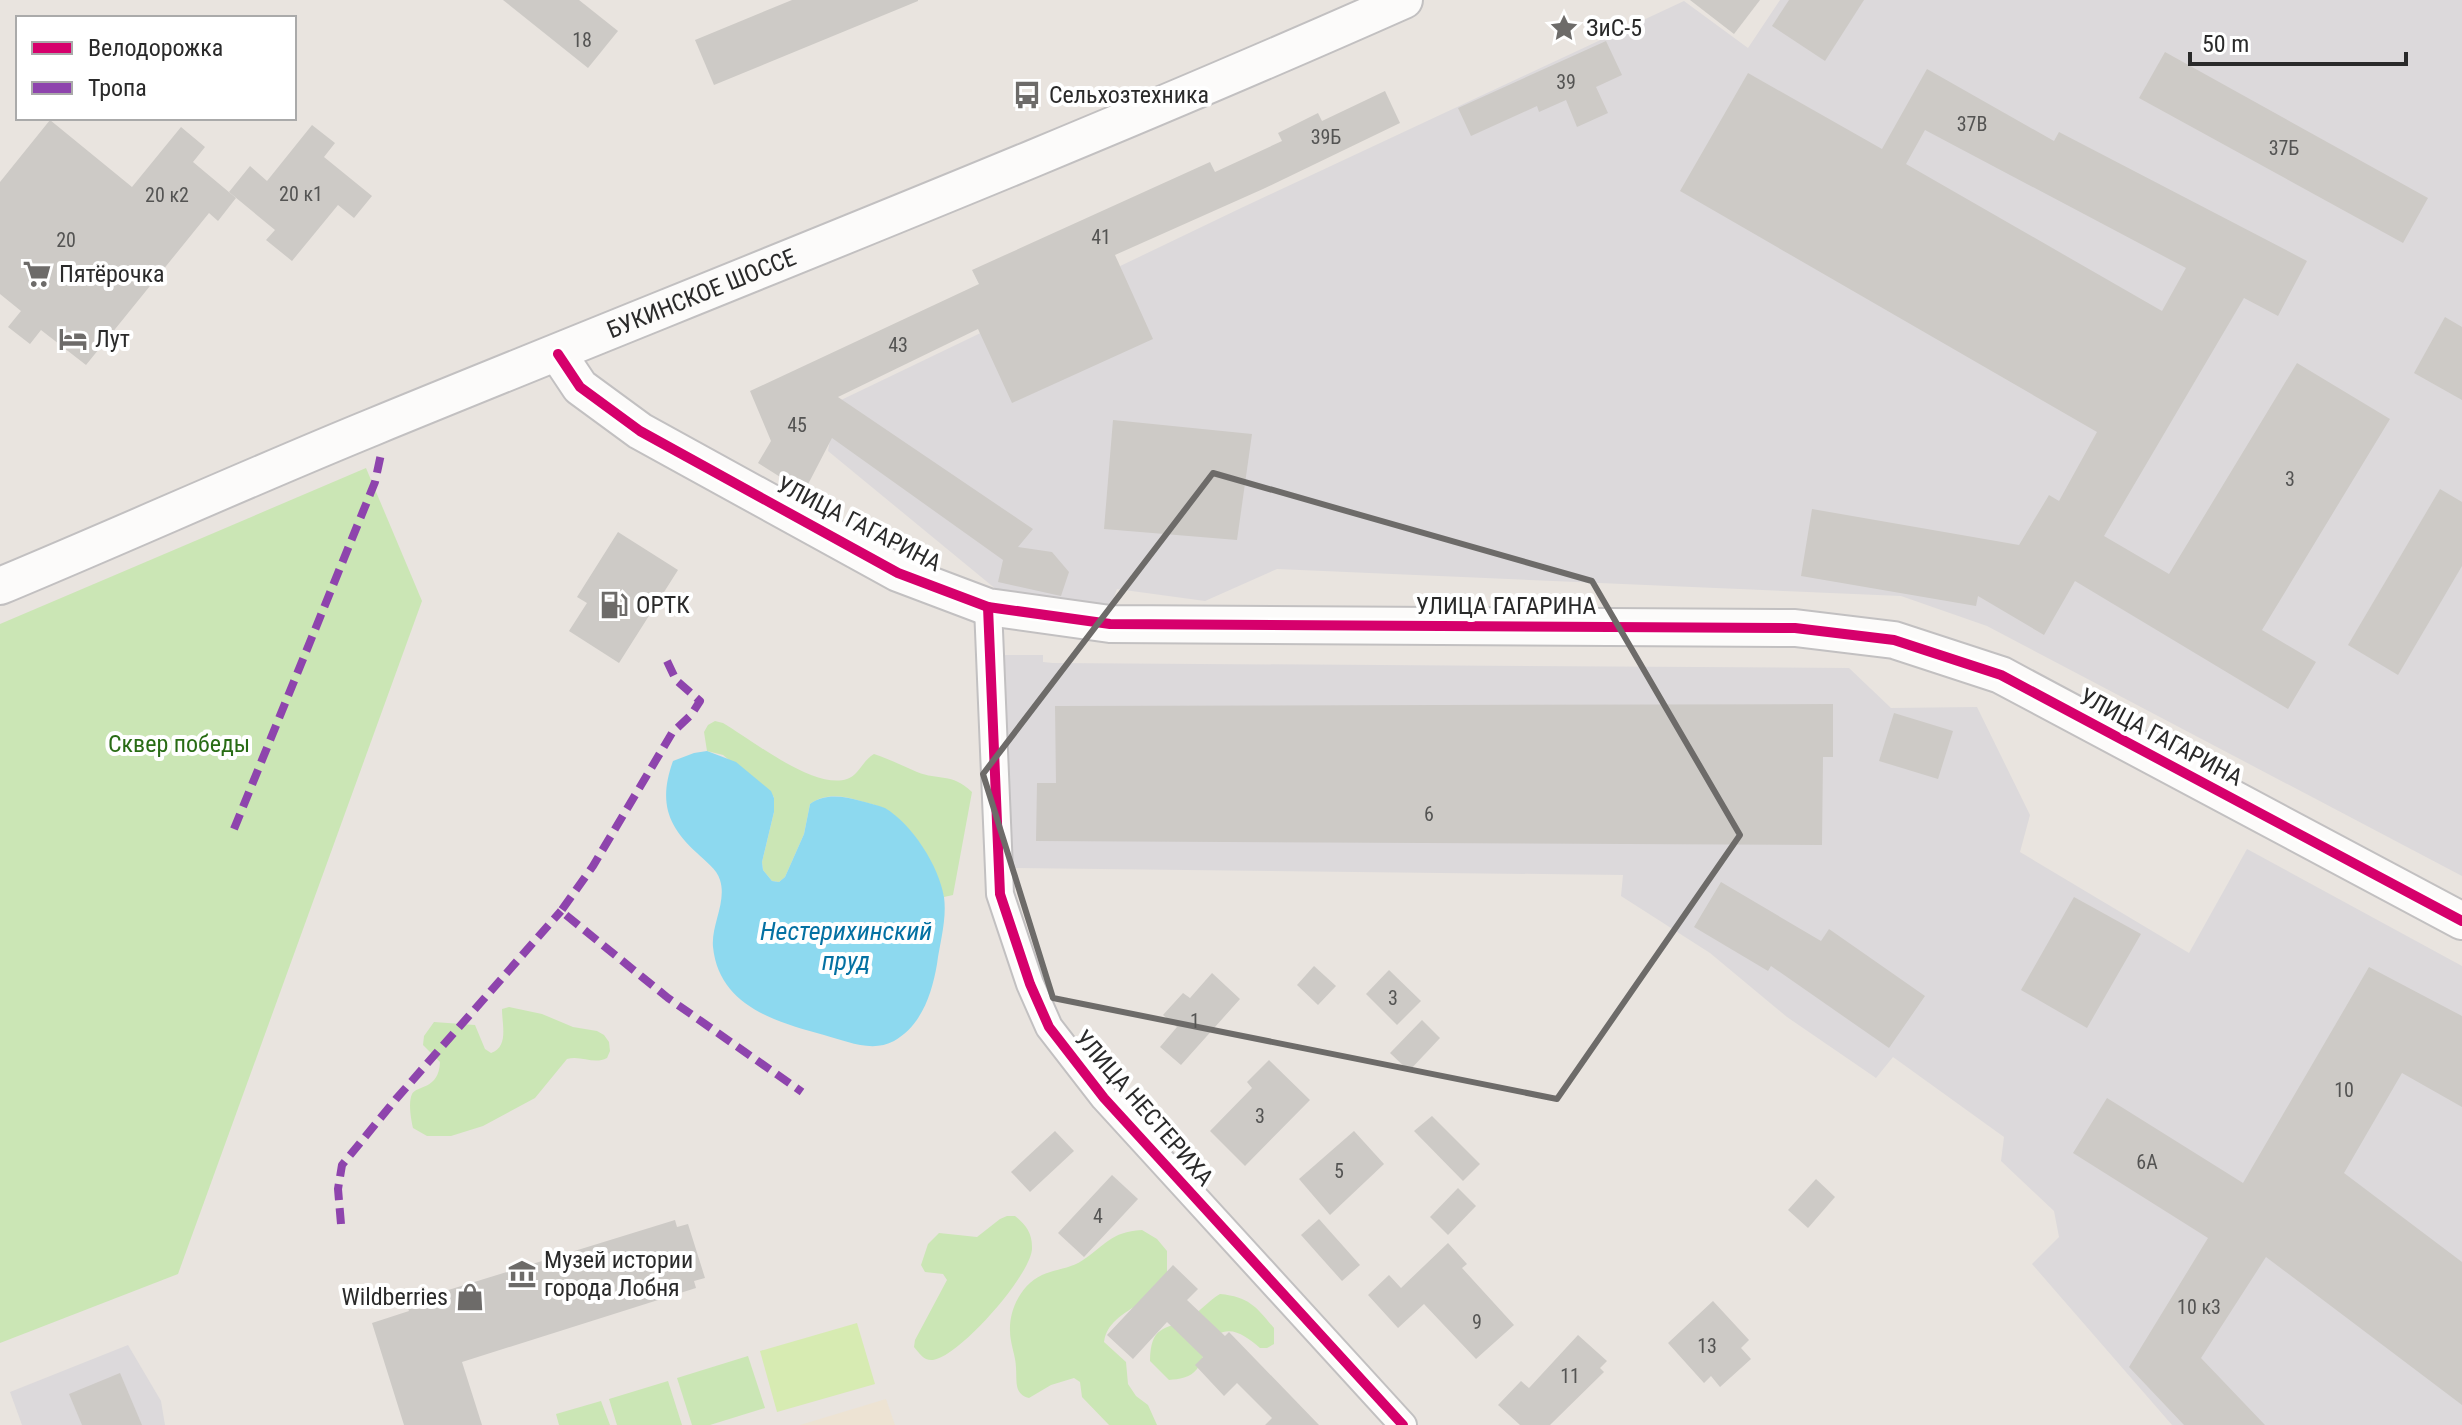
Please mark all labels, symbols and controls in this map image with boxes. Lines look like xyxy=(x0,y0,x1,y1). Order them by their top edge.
place icon: ЗиС-5 xyxy=(1549,13,1579,43)
place label: ЗиС-5 xyxy=(1586,14,1642,42)
legend xyxy=(16,16,296,120)
scale bar xyxy=(2190,16,2406,66)
house number: 18 xyxy=(572,28,592,52)
text: 50 m xyxy=(2202,30,2249,58)
text: Велодорожка xyxy=(88,34,223,62)
house number: 39 xyxy=(1556,70,1576,94)
text: Тропа xyxy=(88,74,147,102)
bus stop icon: Сельхозтехника xyxy=(1012,80,1042,110)
place label: Сельхозтехника xyxy=(1049,81,1209,109)
house number: 37В xyxy=(1957,112,1987,136)
house number: 39Б xyxy=(1311,125,1341,149)
house number: 37Б xyxy=(2269,136,2299,160)
house number: 20 к1 xyxy=(279,182,323,206)
house number: 20 к2 xyxy=(145,183,189,207)
house number: 41 xyxy=(1091,225,1111,249)
house number: 20 xyxy=(56,228,76,252)
street label: БУКИНСКОЕ ШОССЕ xyxy=(603,243,800,344)
supermarket icon: Пятёрочка xyxy=(22,259,52,289)
place label: Пятёрочка xyxy=(59,260,164,288)
hotel icon: Лут xyxy=(58,324,88,354)
place label: Лут xyxy=(95,325,130,353)
house number: 43 xyxy=(888,333,908,357)
house number: 45 xyxy=(787,413,807,437)
house number: 3 xyxy=(2285,467,2295,491)
street label: УЛИЦА ГАГАРИНА xyxy=(772,470,946,578)
fuel station icon: ОРТК xyxy=(599,590,629,620)
place label: ОРТК xyxy=(636,591,690,619)
street label: УЛИЦА ГАГАРИНА xyxy=(1416,592,1597,620)
street label: УЛИЦА ГАГАРИНА xyxy=(2075,682,2248,792)
park label: Сквер победы xyxy=(108,730,250,758)
house number: 6 xyxy=(1424,802,1434,826)
water label: Нестерихинский пруд xyxy=(760,916,932,976)
house number: 3 xyxy=(1388,986,1398,1010)
house number: 1 xyxy=(1190,1009,1200,1033)
street label: УЛИЦА НЕСТЕРИХА xyxy=(1069,1024,1219,1192)
house number: 10 xyxy=(2334,1078,2354,1102)
house number: 3 xyxy=(1255,1104,1265,1128)
house number: 6А xyxy=(2136,1150,2158,1174)
house number: 5 xyxy=(1334,1159,1344,1183)
house number: 4 xyxy=(1093,1204,1103,1228)
place label: Музей истории города Лобня xyxy=(544,1246,693,1302)
museum icon: Музей истории города Лобня xyxy=(507,1259,537,1289)
shop icon: Wildberries xyxy=(455,1282,485,1312)
place label: Wildberries xyxy=(341,1283,448,1311)
house number: 10 к3 xyxy=(2177,1295,2221,1319)
house number: 9 xyxy=(1472,1310,1482,1334)
house number: 13 xyxy=(1697,1334,1717,1358)
house number: 11 xyxy=(1560,1364,1580,1388)

